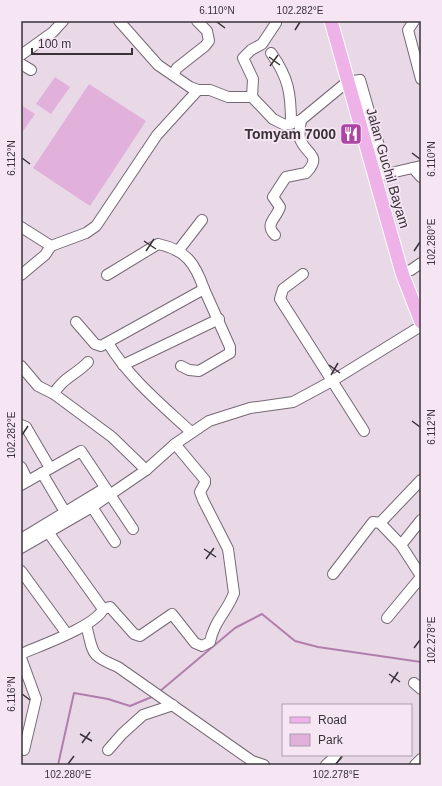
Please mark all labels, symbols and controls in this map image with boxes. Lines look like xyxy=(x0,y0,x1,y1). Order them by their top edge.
text: 6.110°N xyxy=(199,5,235,16)
text: 102.282°E xyxy=(277,5,324,16)
scale bar xyxy=(32,30,132,56)
text: 100 m xyxy=(38,37,71,51)
street label: Jalan Guchil Bayam xyxy=(363,106,413,230)
restaurant icon: Tomyam 7000 xyxy=(338,121,364,147)
place label: Tomyam 7000 xyxy=(244,126,336,142)
text: 6.112°N xyxy=(6,140,17,176)
text: 6.110°N xyxy=(426,141,437,177)
text: 102.280°E xyxy=(426,218,437,265)
text: 6.112°N xyxy=(426,409,437,445)
text: 102.282°E xyxy=(6,411,17,458)
text: 102.278°E xyxy=(426,616,437,663)
text: 6.116°N xyxy=(6,676,17,712)
legend xyxy=(282,704,412,756)
text: Road xyxy=(318,713,347,727)
text: Park xyxy=(318,733,344,747)
text: 102.280°E xyxy=(45,769,92,780)
text: 102.278°E xyxy=(313,769,360,780)

